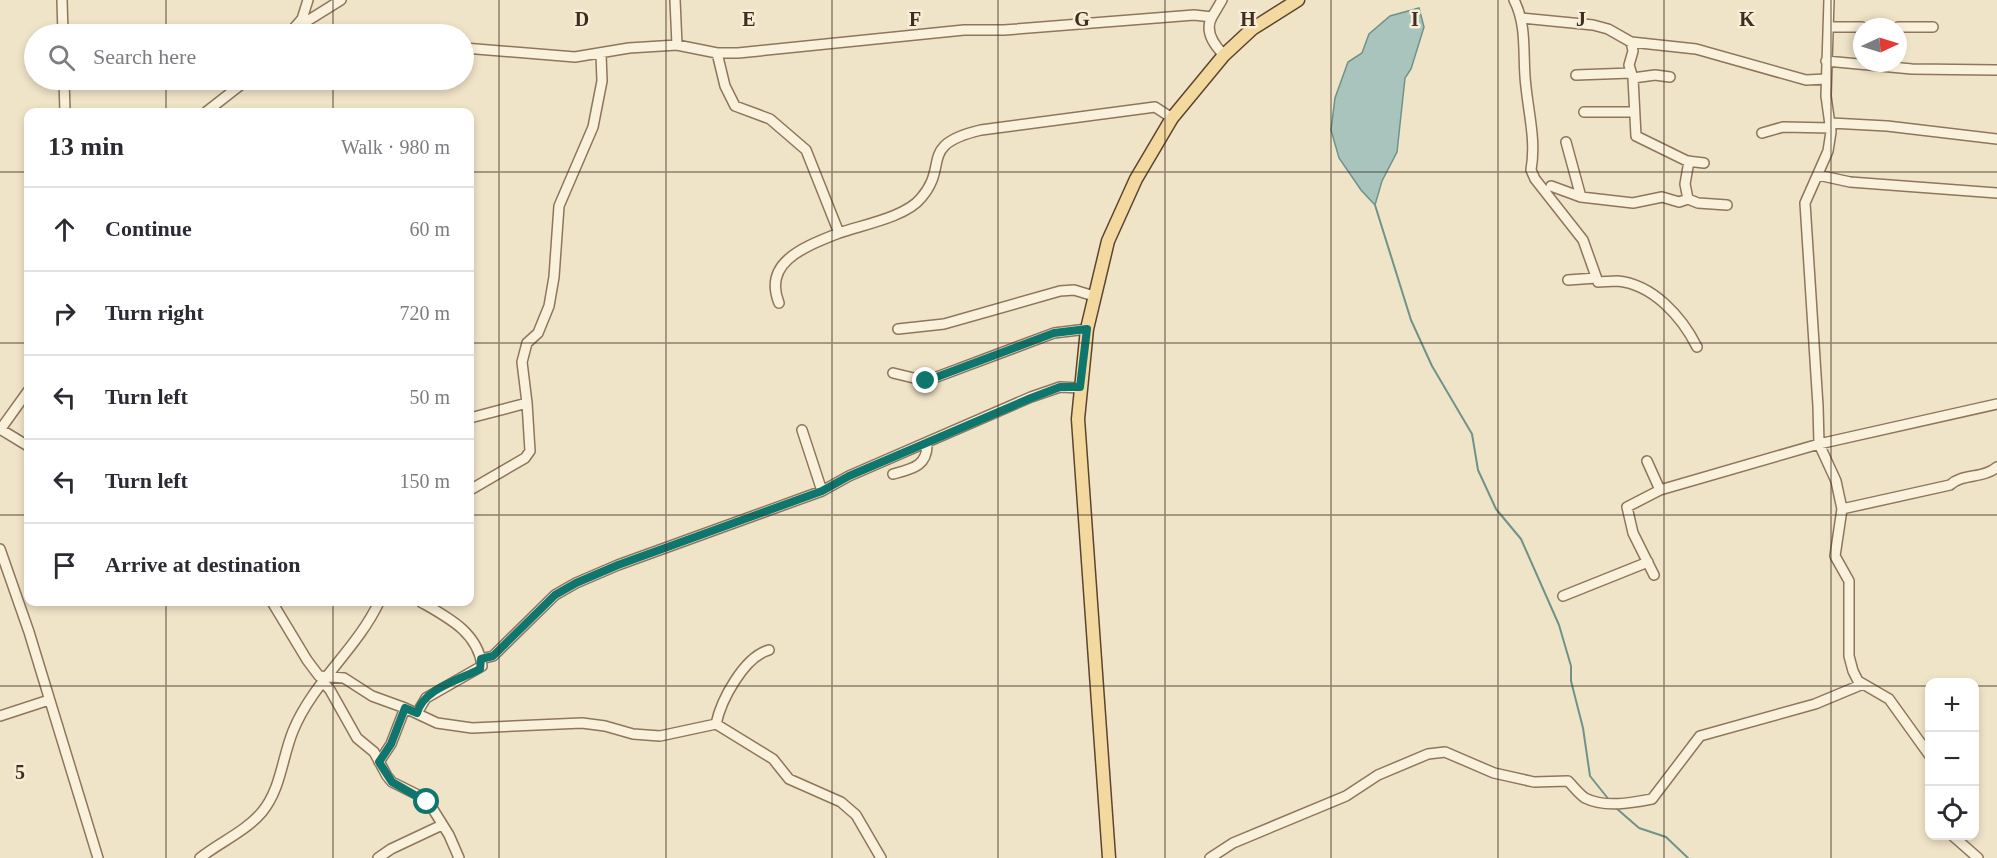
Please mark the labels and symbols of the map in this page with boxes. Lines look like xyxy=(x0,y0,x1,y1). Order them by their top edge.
text: D xyxy=(575,8,589,30)
text: E xyxy=(742,8,756,30)
text: F xyxy=(909,8,921,30)
text: G xyxy=(1074,8,1090,30)
text: H xyxy=(1240,8,1256,30)
text: I xyxy=(1411,8,1419,30)
text: J xyxy=(1576,8,1586,30)
text: K xyxy=(1739,8,1755,30)
north arrow xyxy=(1853,18,1907,72)
route end xyxy=(912,367,938,393)
text: 5 xyxy=(15,761,25,783)
route start xyxy=(413,788,439,814)

